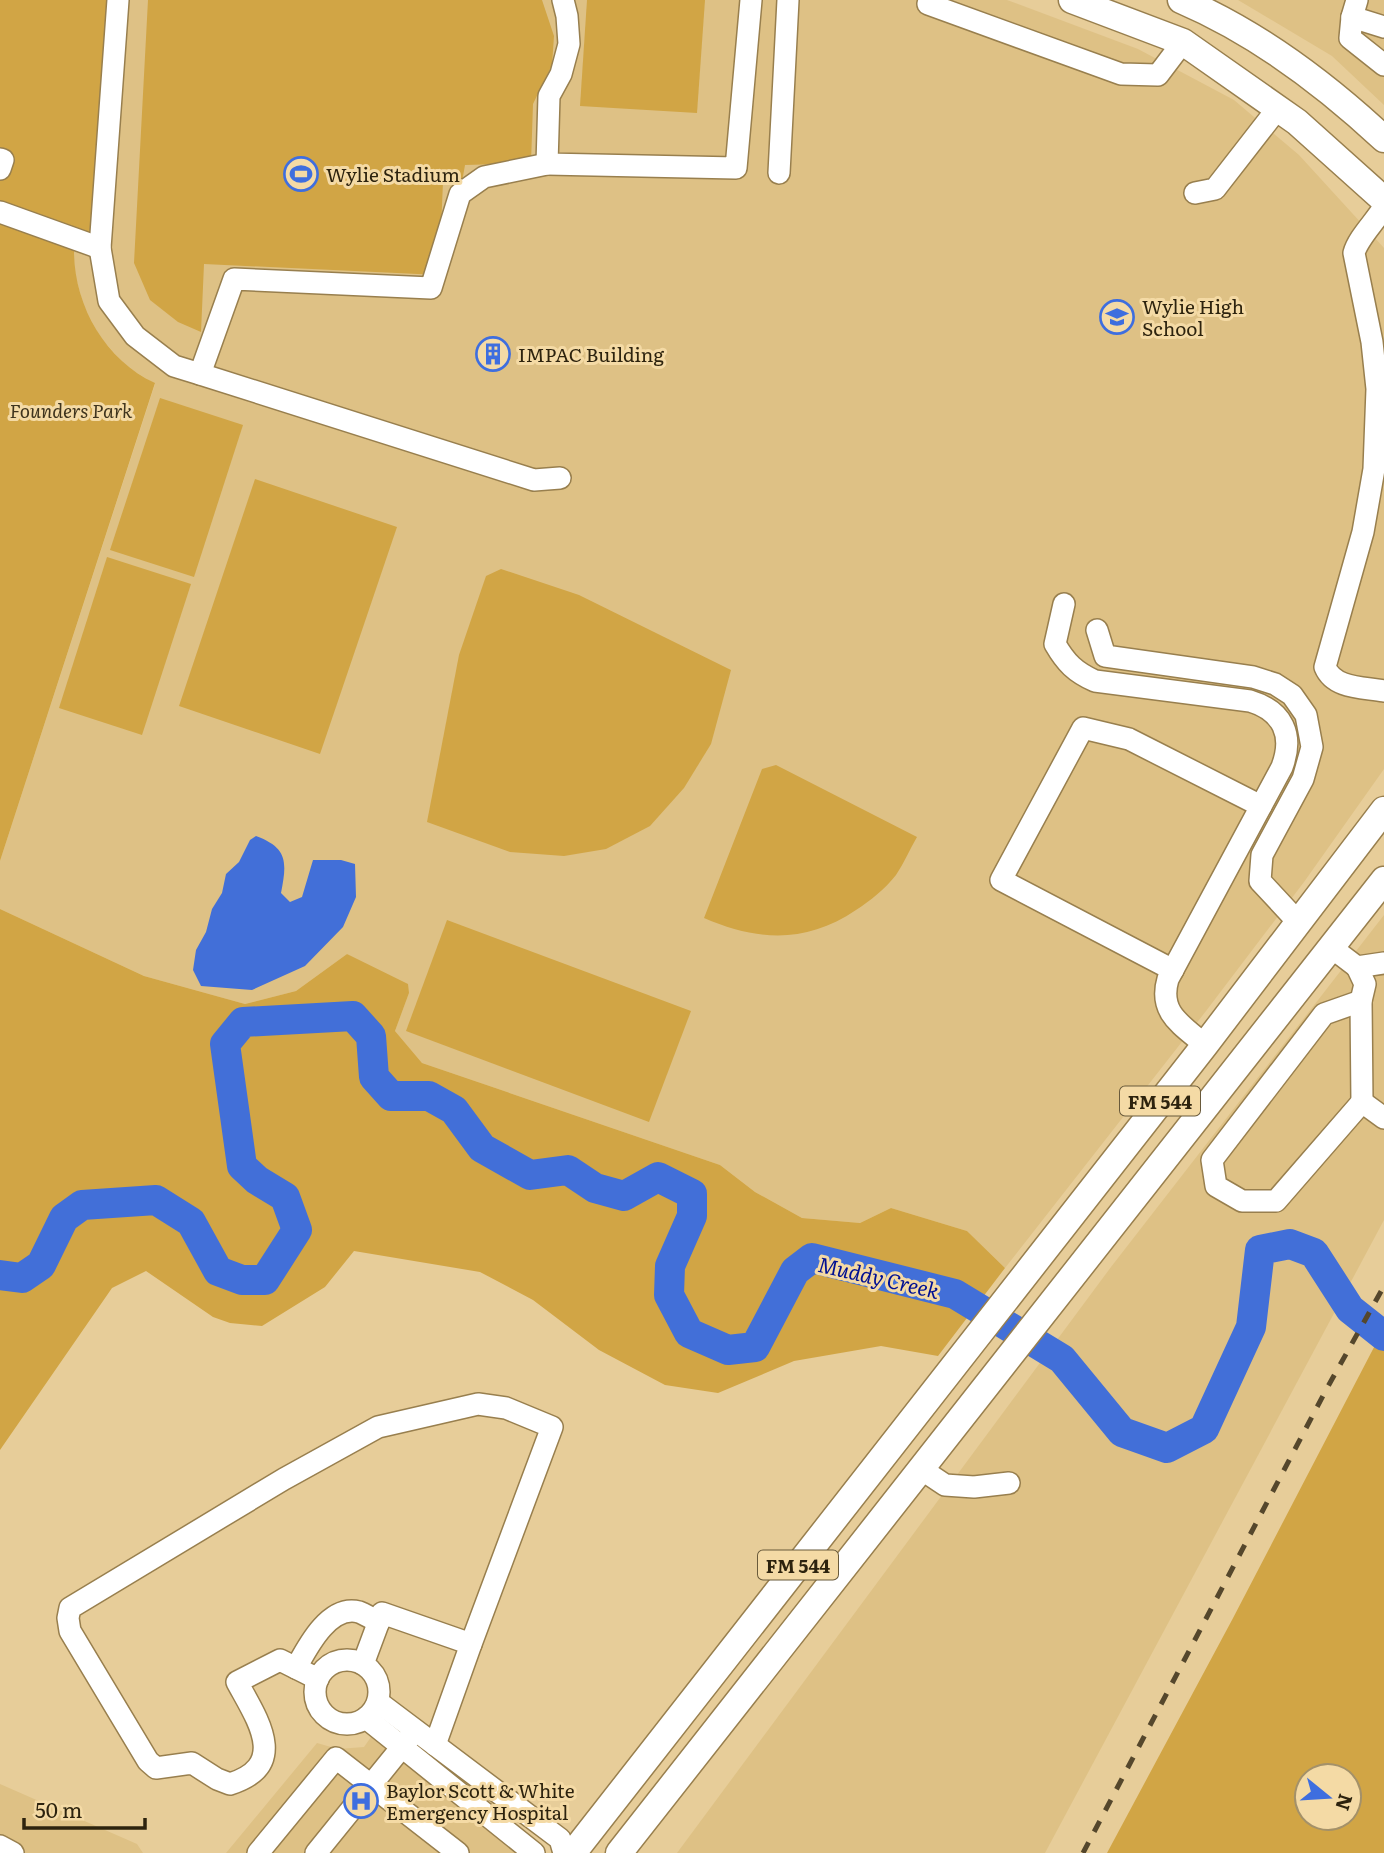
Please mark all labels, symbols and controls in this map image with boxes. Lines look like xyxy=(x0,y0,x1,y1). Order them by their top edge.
sports icon: Wylie Stadium xyxy=(282,155,320,193)
place label: Wylie Stadium xyxy=(326,160,460,188)
place label: Wylie High School xyxy=(1142,292,1244,342)
school or university icon: Wylie High School xyxy=(1098,298,1136,336)
building icon: IMPAC Building xyxy=(474,335,512,373)
place label: IMPAC Building xyxy=(518,340,664,368)
park label: Founders Park xyxy=(10,396,133,424)
road number: FM 544 xyxy=(1120,1086,1200,1116)
water label: Muddy Creek xyxy=(815,1247,943,1305)
road number: FM 544 xyxy=(758,1550,838,1580)
north arrow xyxy=(1293,1762,1363,1832)
place label: Baylor Scott & White Emergency Hospital xyxy=(386,1776,575,1826)
hospital icon: Baylor Scott & White Emergency Hospital xyxy=(342,1782,380,1820)
scale bar xyxy=(24,1786,145,1830)
text: N xyxy=(1329,1791,1361,1815)
text: 50 m xyxy=(35,1793,82,1824)

